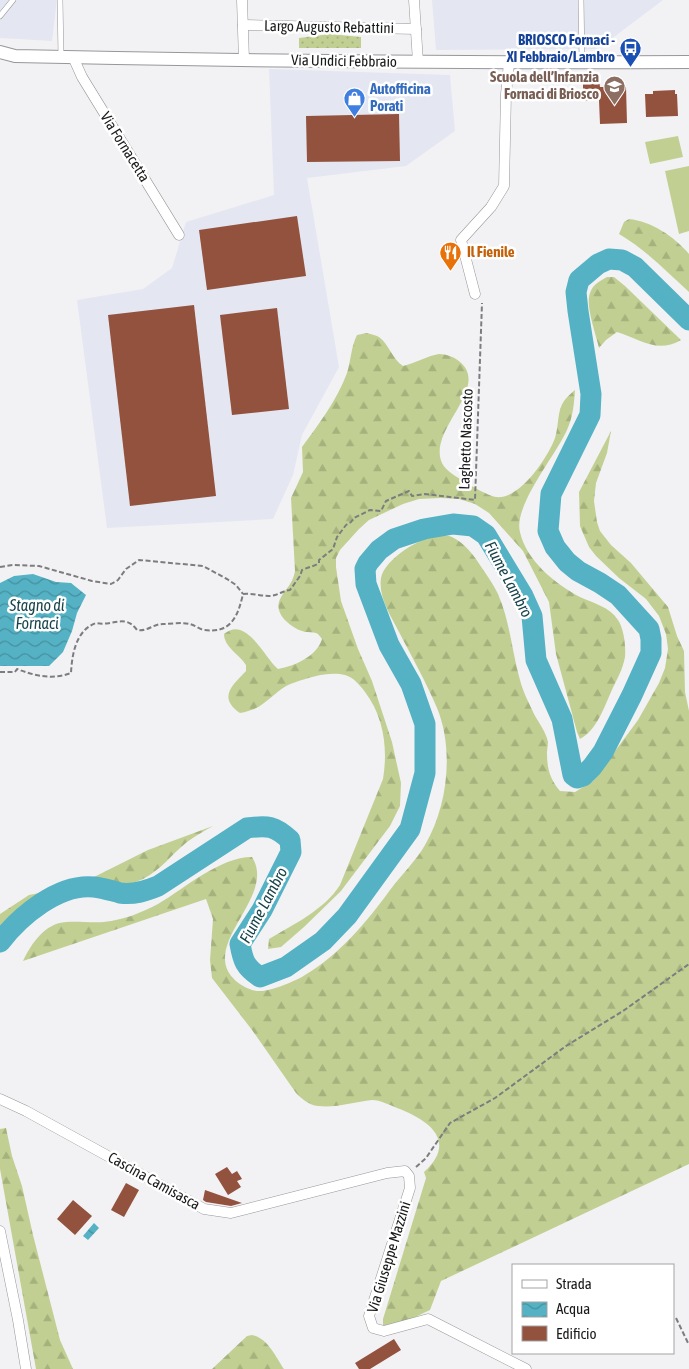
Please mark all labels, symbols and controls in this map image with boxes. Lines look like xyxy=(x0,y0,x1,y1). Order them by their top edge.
street label: Largo Augusto Rebattini xyxy=(264,17,394,36)
place label: BRIOSCO Fornaci - XI Febbraio/Lambro xyxy=(506,31,615,65)
bus stop icon: BRIOSCO Fornaci - XI Febbraio/Lambro xyxy=(619,37,643,68)
street label: Via Undici Febbraio xyxy=(291,51,397,70)
place label: Scuola dell’Infanzia Fornaci di Briosco xyxy=(490,68,599,102)
school or university icon: Scuola dell’Infanzia Fornaci di Briosco xyxy=(603,74,627,105)
place label: Autofficina Porati xyxy=(369,80,431,114)
shop icon: Autofficina Porati xyxy=(342,86,366,117)
street label: Via Fornacetta xyxy=(97,109,154,185)
restaurant icon: Il Fienile xyxy=(439,240,463,271)
place label: Il Fienile xyxy=(467,243,515,260)
street label: Laghetto Nascosto xyxy=(455,388,476,490)
water label: Fiume Lambro xyxy=(481,538,537,620)
water label: Stagno di Fornaci xyxy=(9,596,65,632)
water label: Fiume Lambro xyxy=(235,864,291,946)
street label: Cascina Camisasca xyxy=(105,1148,203,1213)
street label: Via Giuseppe Mazzini xyxy=(363,1199,414,1315)
legend xyxy=(512,1264,674,1354)
text: Strada xyxy=(556,1275,592,1292)
text: Acqua xyxy=(556,1300,590,1317)
text: Edificio xyxy=(556,1325,597,1342)

